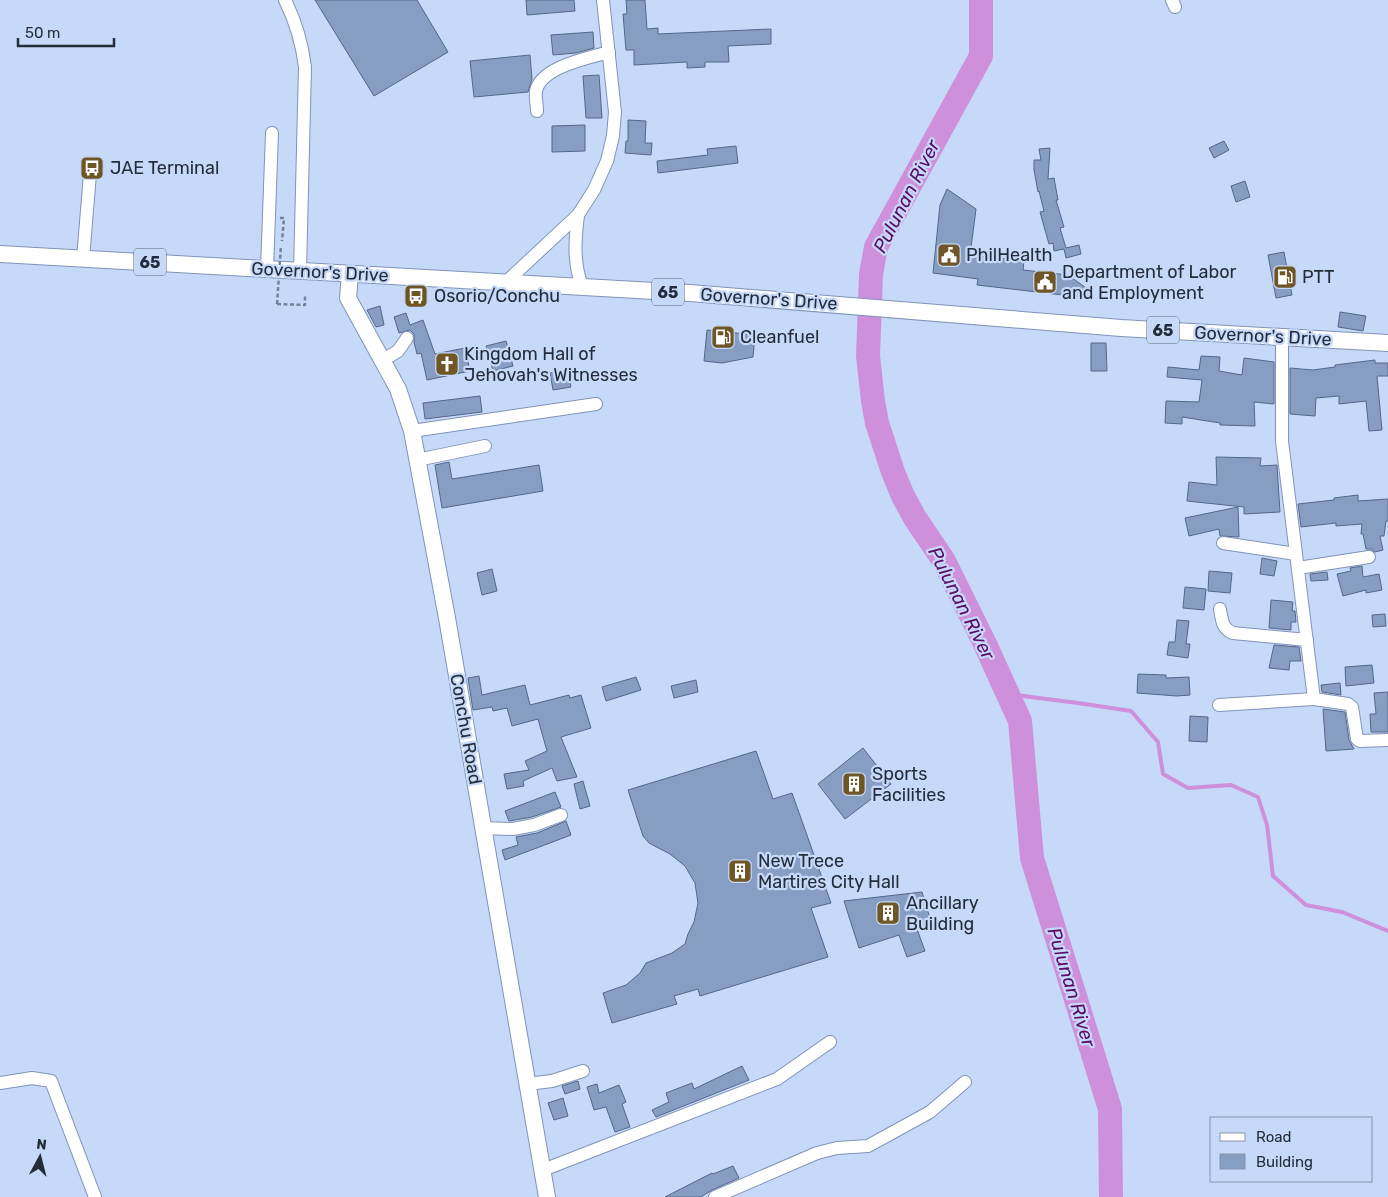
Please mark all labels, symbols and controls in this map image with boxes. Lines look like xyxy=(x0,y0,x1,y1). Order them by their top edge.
scale bar xyxy=(18,15,114,47)
text: 50 m xyxy=(25,24,60,42)
water label: Pulunan River xyxy=(868,135,945,257)
bus stop icon: JAE Terminal xyxy=(79,155,105,181)
place label: JAE Terminal xyxy=(110,157,219,179)
public building icon: PhilHealth xyxy=(936,242,962,268)
place label: PhilHealth xyxy=(966,244,1053,266)
road number: 65 xyxy=(134,248,166,276)
street label: Governor's Drive xyxy=(251,257,389,287)
place label: Department of Labor and Employment xyxy=(1062,261,1237,304)
fuel station icon: PTT xyxy=(1272,264,1298,290)
place label: PTT xyxy=(1302,266,1334,288)
public building icon: Department of Labor and Employment xyxy=(1032,269,1058,295)
road number: 65 xyxy=(652,278,684,306)
bus stop icon: Osorio/Conchu xyxy=(403,283,429,309)
street label: Governor's Drive xyxy=(700,283,838,315)
place label: Osorio/Conchu xyxy=(434,285,560,307)
road number: 65 xyxy=(1147,316,1179,344)
street label: Governor's Drive xyxy=(1194,321,1332,351)
fuel station icon: Cleanfuel xyxy=(710,324,736,350)
place label: Cleanfuel xyxy=(740,326,819,348)
place label: Kingdom Hall of Jehovah's Witnesses xyxy=(464,343,638,386)
church icon: Kingdom Hall of Jehovah's Witnesses xyxy=(434,351,460,377)
water label: Pulunan River xyxy=(923,543,1000,664)
street label: Conchu Road xyxy=(445,672,487,786)
place label: Sports Facilities xyxy=(872,763,946,806)
building icon: Sports Facilities xyxy=(841,771,867,797)
place label: New Trece Martires City Hall xyxy=(758,850,900,893)
building icon: New Trece Martires City Hall xyxy=(727,858,753,884)
place label: Ancillary Building xyxy=(906,892,979,935)
building icon: Ancillary Building xyxy=(875,900,901,926)
water label: Pulunan River xyxy=(1042,925,1101,1050)
legend xyxy=(1210,1117,1373,1182)
text: Road xyxy=(1256,1128,1292,1146)
north arrow xyxy=(15,1132,65,1182)
text: N xyxy=(35,1136,48,1154)
text: Building xyxy=(1256,1153,1313,1171)

